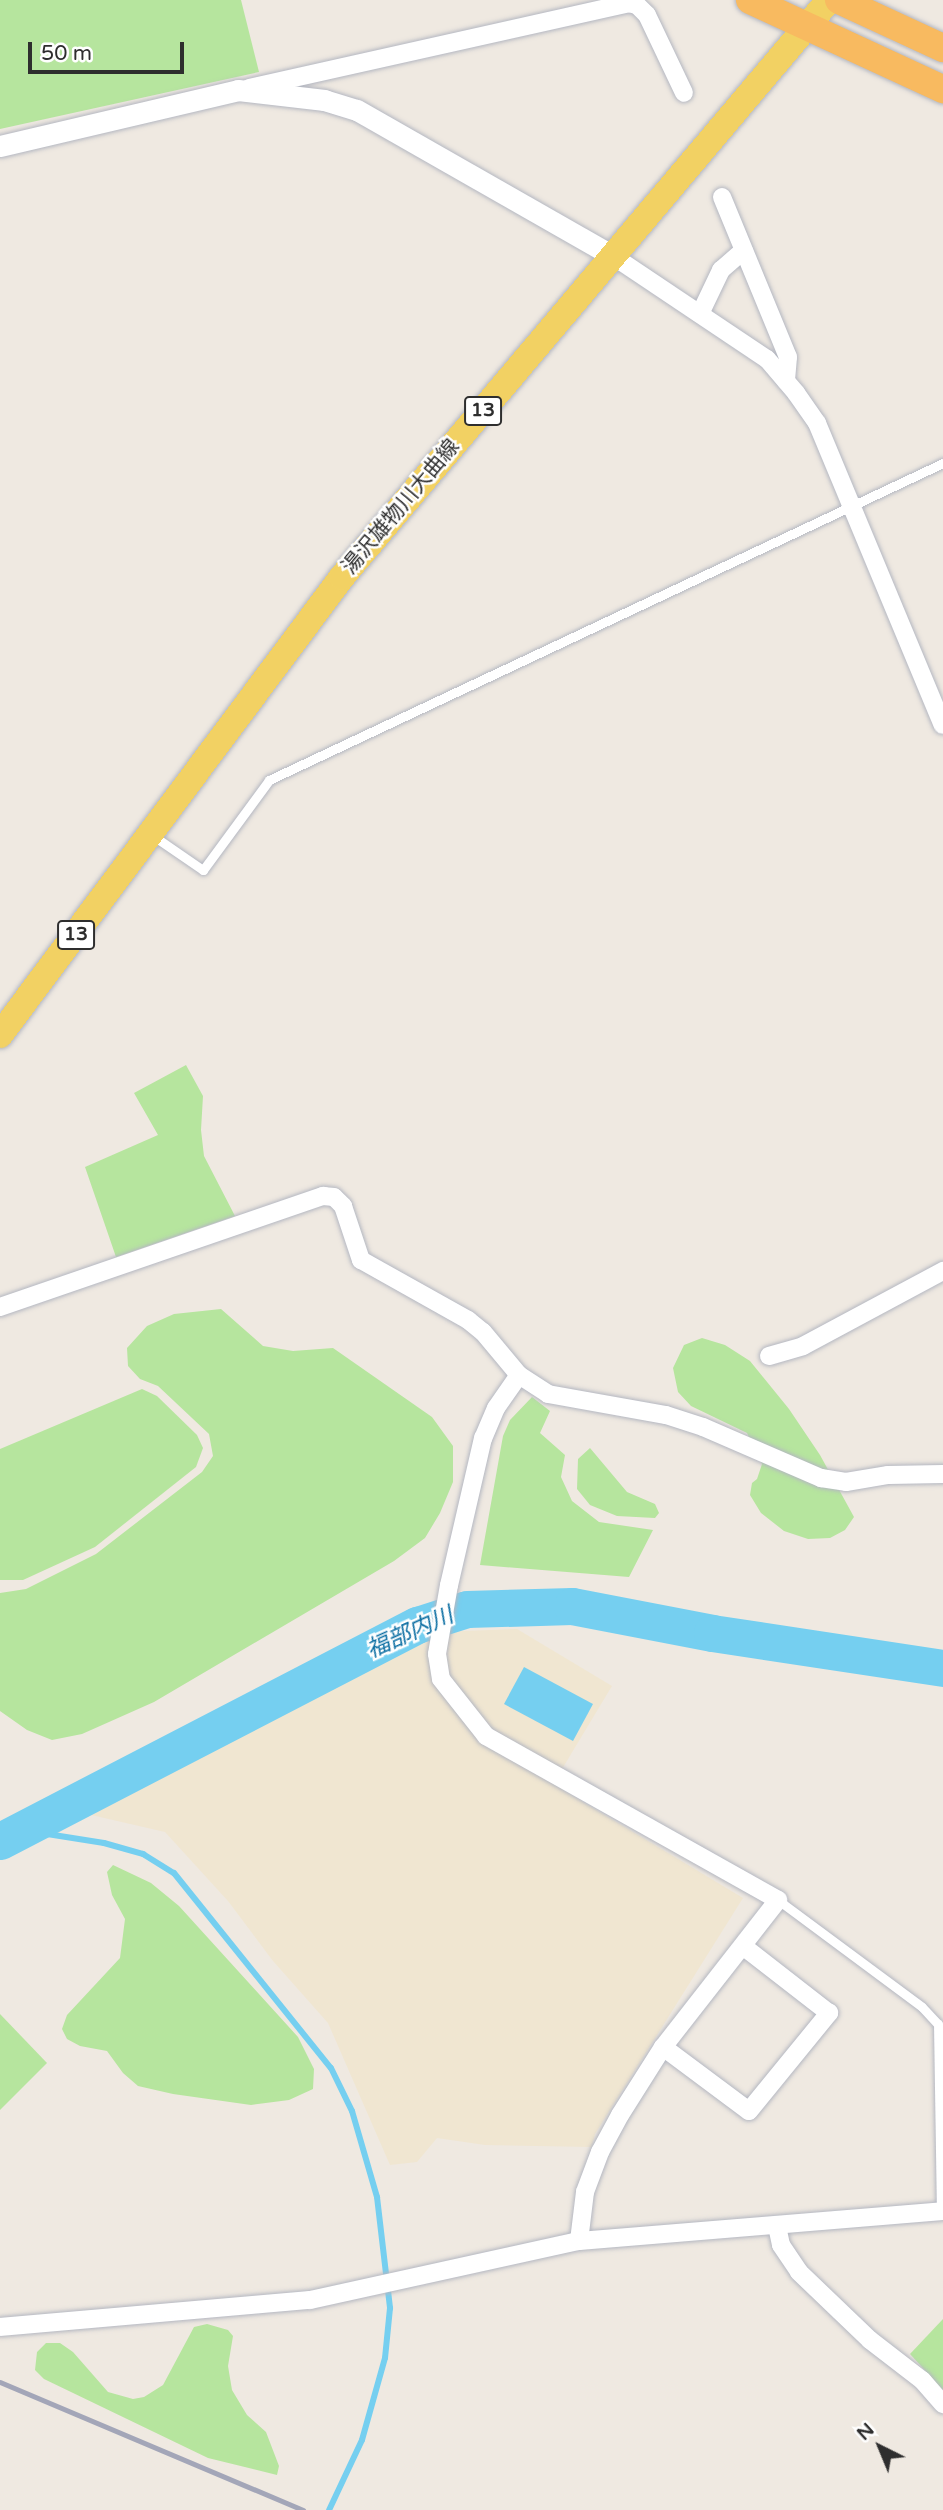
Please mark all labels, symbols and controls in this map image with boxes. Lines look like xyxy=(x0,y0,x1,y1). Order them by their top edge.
scale bar xyxy=(32,28,187,72)
text: 50 m xyxy=(41,41,92,66)
road number: 13 xyxy=(464,396,502,426)
street label: 湯沢雄物川大曲線 xyxy=(337,435,465,579)
road number: 13 xyxy=(57,920,95,951)
water label: 福部内川 xyxy=(362,1602,458,1664)
north arrow xyxy=(845,2412,915,2482)
text: N xyxy=(853,2418,879,2445)

